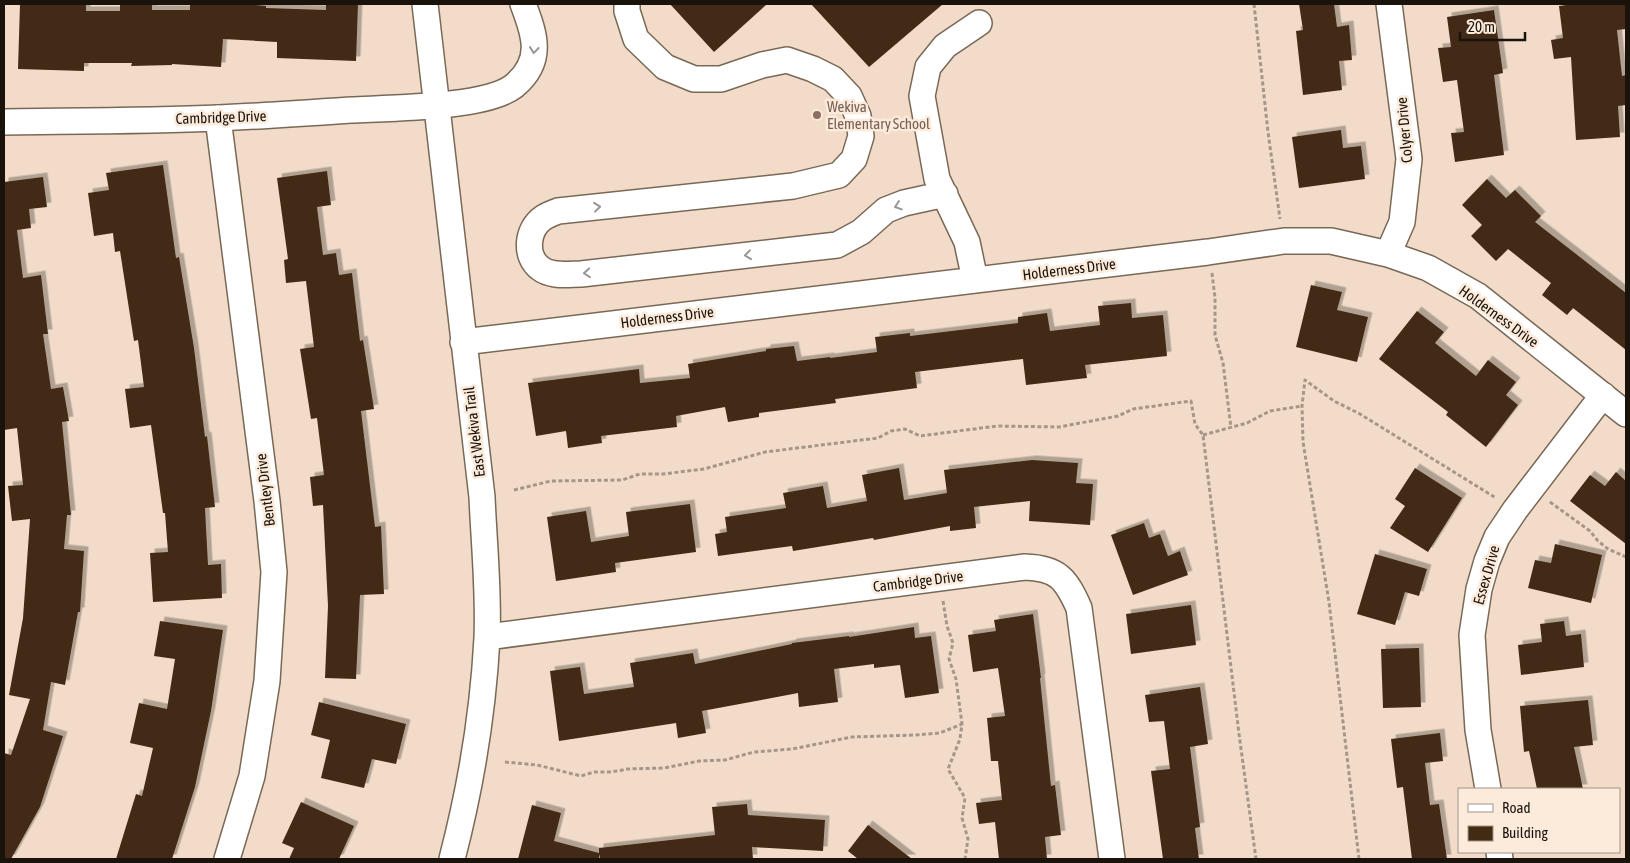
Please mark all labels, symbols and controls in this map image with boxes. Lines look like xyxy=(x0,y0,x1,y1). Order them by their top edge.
scale bar xyxy=(1460,10,1525,42)
text: 20 m xyxy=(1468,18,1495,35)
one-way arrow xyxy=(529,46,539,55)
street label: Colyer Drive xyxy=(1393,96,1415,164)
place label: Wekiva Elementary School xyxy=(827,98,930,132)
street label: Cambridge Drive xyxy=(175,107,267,127)
marker: Wekiva Elementary School xyxy=(811,109,823,121)
one-way arrow xyxy=(894,200,902,210)
one-way arrow xyxy=(594,202,602,213)
one-way arrow xyxy=(744,249,752,260)
street label: Holderness Drive xyxy=(1021,255,1117,283)
one-way arrow xyxy=(582,268,590,279)
street label: Holderness Drive xyxy=(1456,282,1542,351)
street label: Holderness Drive xyxy=(619,303,715,331)
street label: East Wekiva Trail xyxy=(460,386,488,478)
street label: Bentley Drive xyxy=(252,452,278,527)
street label: Essex Drive xyxy=(1469,543,1503,607)
street label: Cambridge Drive xyxy=(872,567,964,595)
legend xyxy=(1458,788,1620,853)
text: Road xyxy=(1502,799,1531,816)
text: Building xyxy=(1502,824,1548,841)

